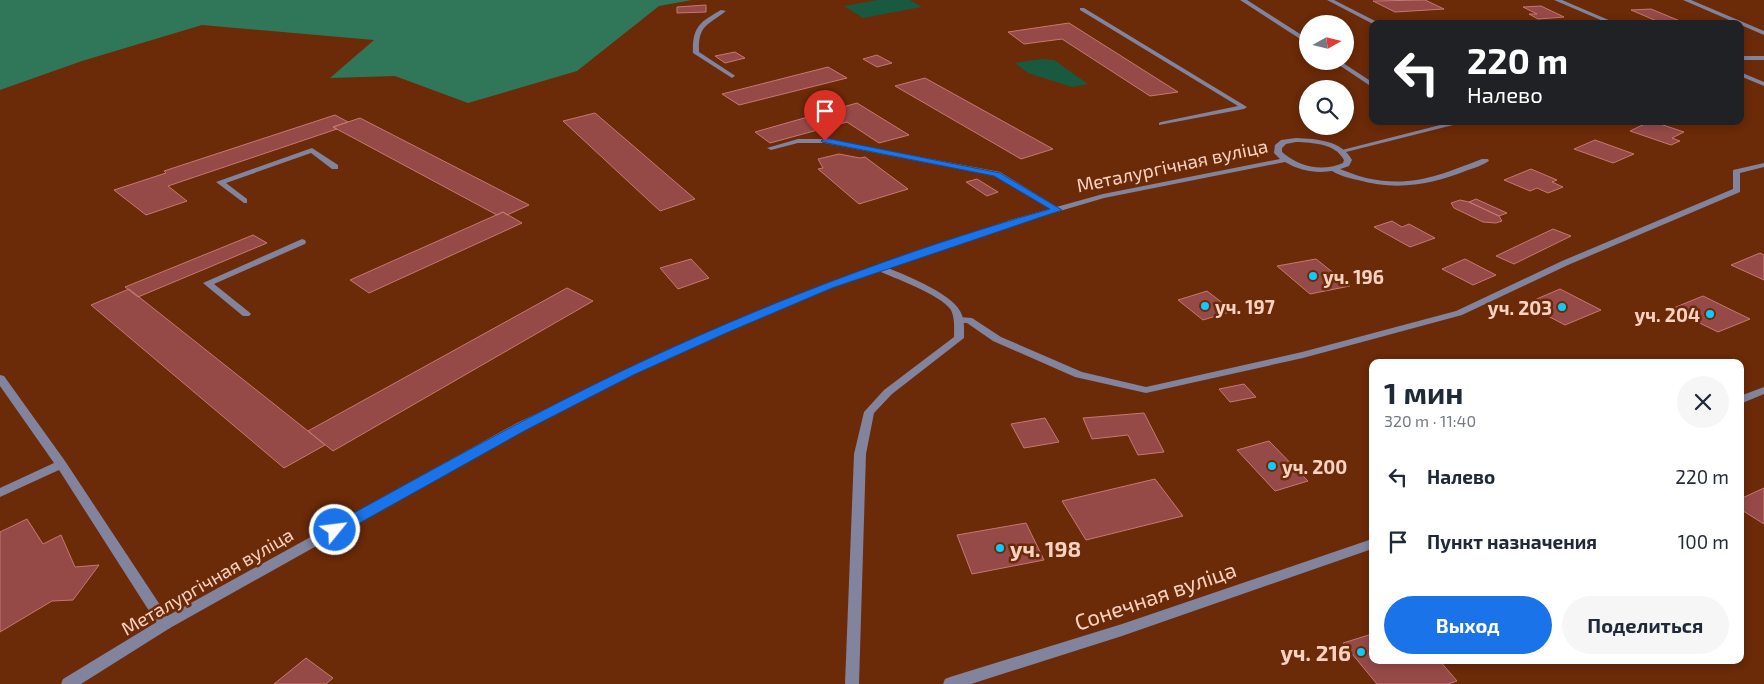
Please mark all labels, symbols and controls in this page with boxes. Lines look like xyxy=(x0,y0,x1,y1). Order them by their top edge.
north arrow xyxy=(1299,15,1354,70)
map controls xyxy=(1299,15,1354,135)
text: 220 m xyxy=(1467,39,1568,81)
icon: left xyxy=(1384,40,1449,105)
button: search xyxy=(1299,80,1354,135)
text: Налево xyxy=(1467,81,1543,107)
pin xyxy=(804,90,846,141)
icon: arrive xyxy=(811,97,839,125)
street label: Металургічная вуліца xyxy=(1074,133,1270,198)
place label: уч. 196 xyxy=(1323,265,1384,288)
marker: уч. 196 xyxy=(1307,270,1319,282)
place label: уч. 197 xyxy=(1215,295,1275,318)
place label: уч. 203 xyxy=(1488,296,1552,319)
marker: уч. 197 xyxy=(1199,300,1211,312)
marker: уч. 203 xyxy=(1556,301,1568,313)
place label: уч. 204 xyxy=(1635,303,1700,326)
marker: уч. 204 xyxy=(1704,308,1716,320)
text: 1 мин xyxy=(1384,374,1463,410)
button: close xyxy=(1677,376,1729,428)
text: 320 m · 11:40 xyxy=(1384,411,1476,430)
place label: уч. 200 xyxy=(1282,455,1347,478)
marker: уч. 200 xyxy=(1266,460,1278,472)
icon: left xyxy=(1384,463,1412,491)
text: Налево xyxy=(1427,465,1495,488)
text: 220 m xyxy=(1675,465,1729,488)
position arrow xyxy=(308,503,360,555)
street label: Металургічная вуліца xyxy=(117,522,298,641)
icon: arrive xyxy=(1384,528,1412,556)
text: Пункт назначения xyxy=(1427,530,1597,553)
text: 100 m xyxy=(1678,530,1729,553)
place label: уч. 198 xyxy=(1010,535,1081,561)
marker: уч. 198 xyxy=(994,542,1006,554)
street label: Сонечная вуліца xyxy=(1071,555,1240,636)
button: Выход xyxy=(1384,596,1552,654)
button: Поделиться xyxy=(1562,596,1729,654)
place label: уч. 216 xyxy=(1281,639,1351,665)
marker: уч. 216 xyxy=(1355,646,1367,658)

